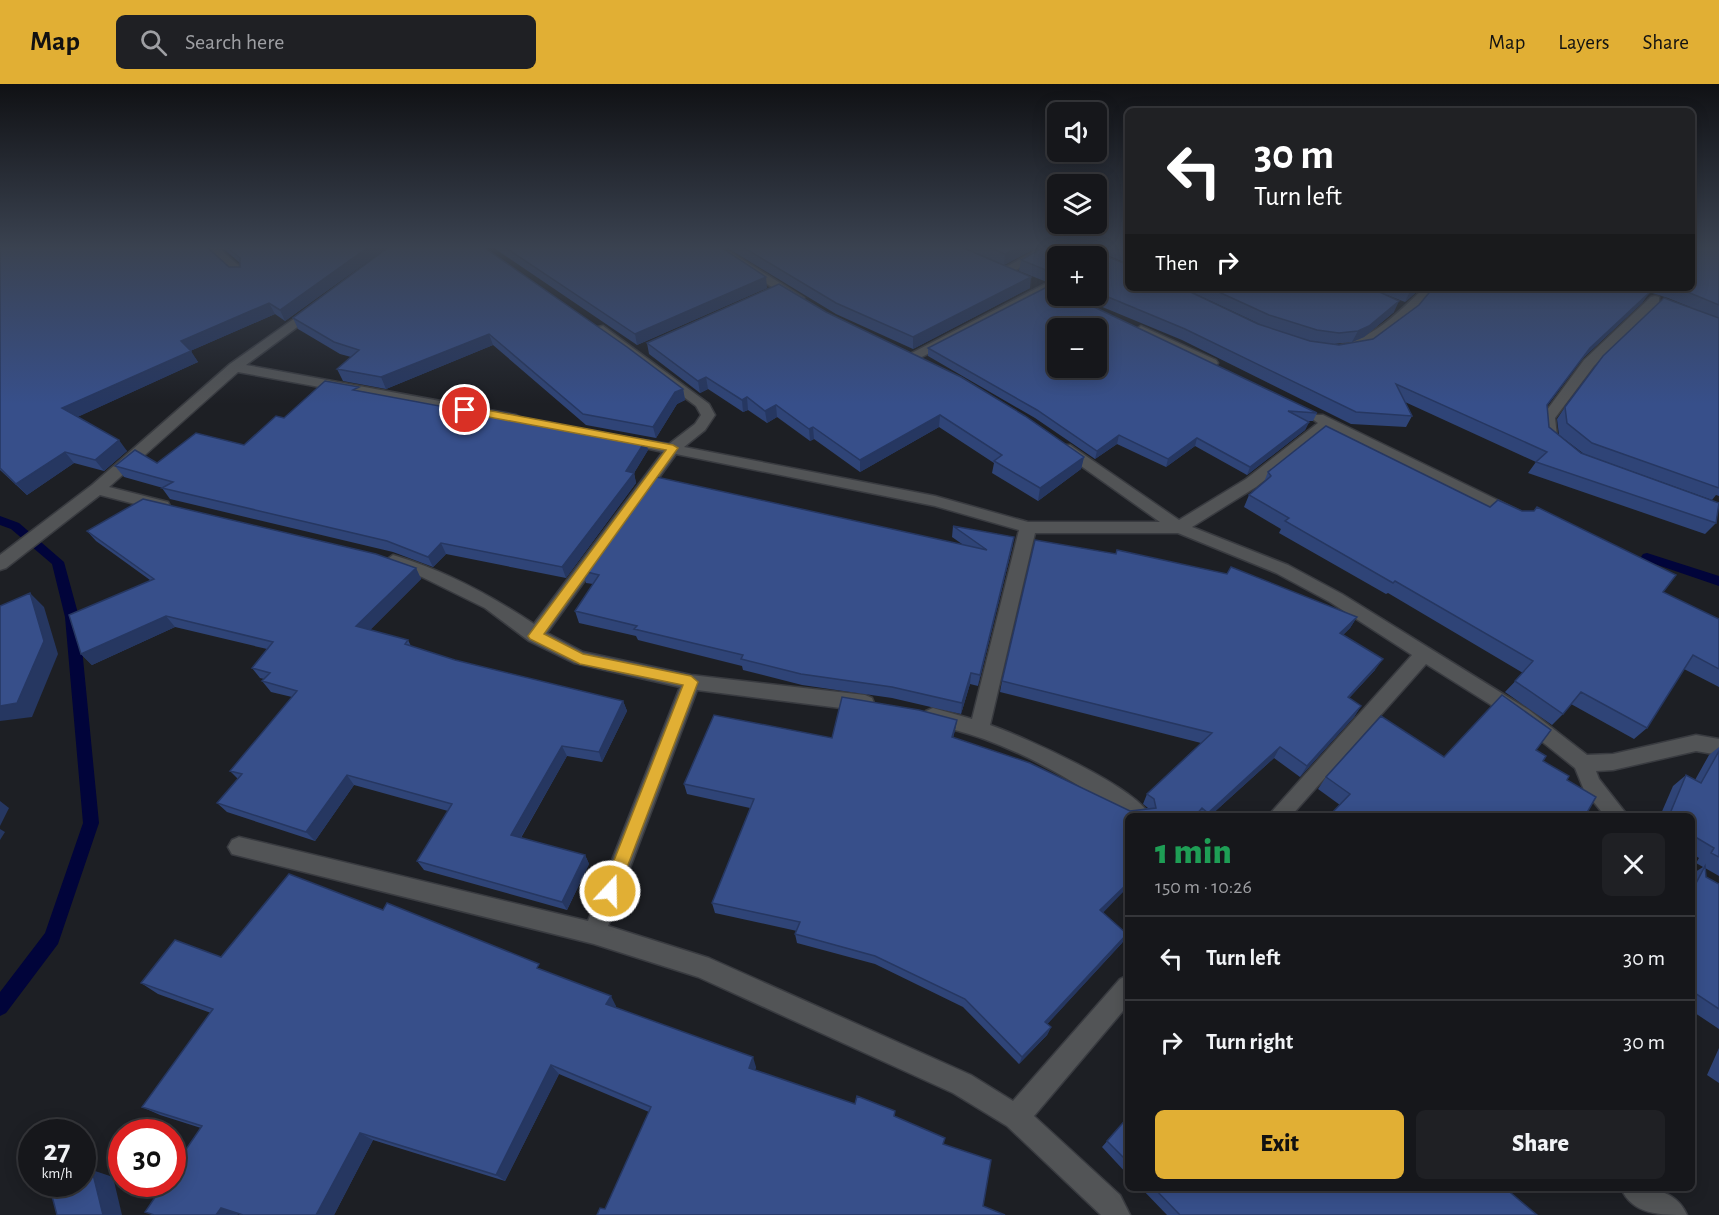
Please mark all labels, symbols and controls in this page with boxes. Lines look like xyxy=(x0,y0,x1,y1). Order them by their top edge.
search box xyxy=(116,15,536,69)
icon: search xyxy=(137,26,170,59)
text: Map xyxy=(30,28,80,56)
text: Search here xyxy=(185,31,284,53)
text: Map xyxy=(1489,32,1525,53)
text: Layers xyxy=(1558,32,1609,53)
text: Share xyxy=(1642,32,1689,53)
map controls xyxy=(1047,102,1107,378)
button: sound xyxy=(1047,102,1107,162)
icon: left xyxy=(1155,132,1233,210)
text: 30 m xyxy=(1254,134,1334,176)
button: layers xyxy=(1047,174,1107,234)
text: Turn left xyxy=(1254,183,1342,210)
button: + xyxy=(1047,246,1107,306)
icon: right xyxy=(1211,246,1244,279)
text: Then xyxy=(1155,252,1199,274)
button: − xyxy=(1047,318,1107,378)
pin xyxy=(439,384,490,435)
icon: arrive xyxy=(448,393,481,426)
button: close xyxy=(1602,833,1665,896)
text: 1 min xyxy=(1155,834,1232,870)
position arrow xyxy=(578,859,642,923)
text: 150 m · 10:26 xyxy=(1155,877,1252,897)
icon: left xyxy=(1155,942,1188,975)
text: Turn left xyxy=(1206,947,1280,969)
text: 30 m xyxy=(1623,947,1665,969)
icon: right xyxy=(1155,1026,1188,1059)
text: Turn right xyxy=(1206,1031,1293,1053)
text: 30 m xyxy=(1623,1031,1665,1053)
button: Exit xyxy=(1155,1110,1404,1179)
button: Share xyxy=(1416,1110,1665,1179)
speed limit sign: 30 xyxy=(108,1119,186,1197)
text: 27 xyxy=(43,1136,71,1166)
text: km/h xyxy=(42,1166,72,1181)

